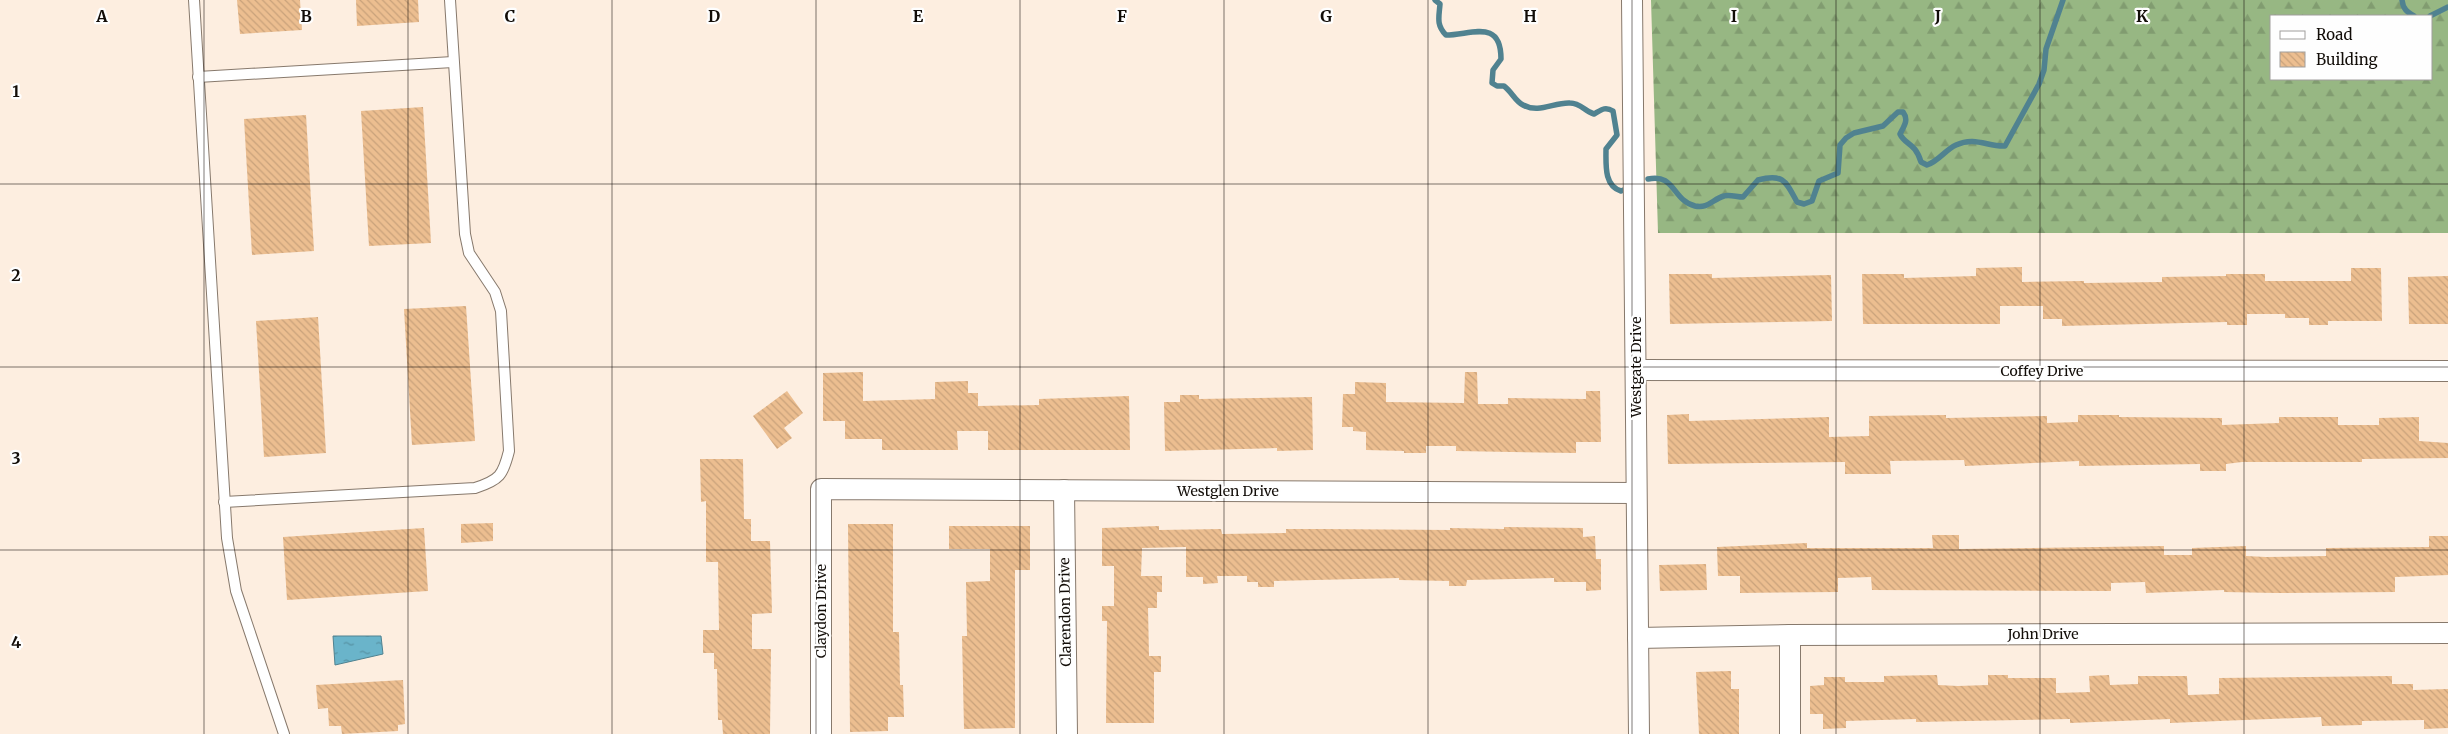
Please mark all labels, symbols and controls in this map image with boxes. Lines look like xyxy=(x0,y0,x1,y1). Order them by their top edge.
text: A xyxy=(95,6,108,26)
text: B xyxy=(300,6,312,26)
text: C xyxy=(505,6,515,26)
text: D xyxy=(708,6,720,26)
text: E xyxy=(913,6,924,26)
text: F xyxy=(1117,6,1127,26)
text: G xyxy=(1320,6,1332,26)
text: H xyxy=(1523,6,1537,26)
text: I xyxy=(1731,6,1737,26)
text: J xyxy=(1934,6,1941,26)
text: K xyxy=(2136,6,2148,26)
legend xyxy=(2270,15,2433,80)
text: Road xyxy=(2316,25,2352,44)
text: Building xyxy=(2316,50,2378,69)
text: 1 xyxy=(12,81,20,101)
text: 2 xyxy=(11,265,21,285)
street label: Westgate Drive xyxy=(1627,317,1645,418)
street label: Coffey Drive xyxy=(2001,362,2083,380)
text: 3 xyxy=(11,448,21,468)
street label: Westglen Drive xyxy=(1176,482,1279,500)
street label: Clarendon Drive xyxy=(1055,557,1075,667)
street label: Claydon Drive xyxy=(812,564,830,658)
street label: John Drive xyxy=(2007,625,2078,643)
text: 4 xyxy=(11,632,21,652)

